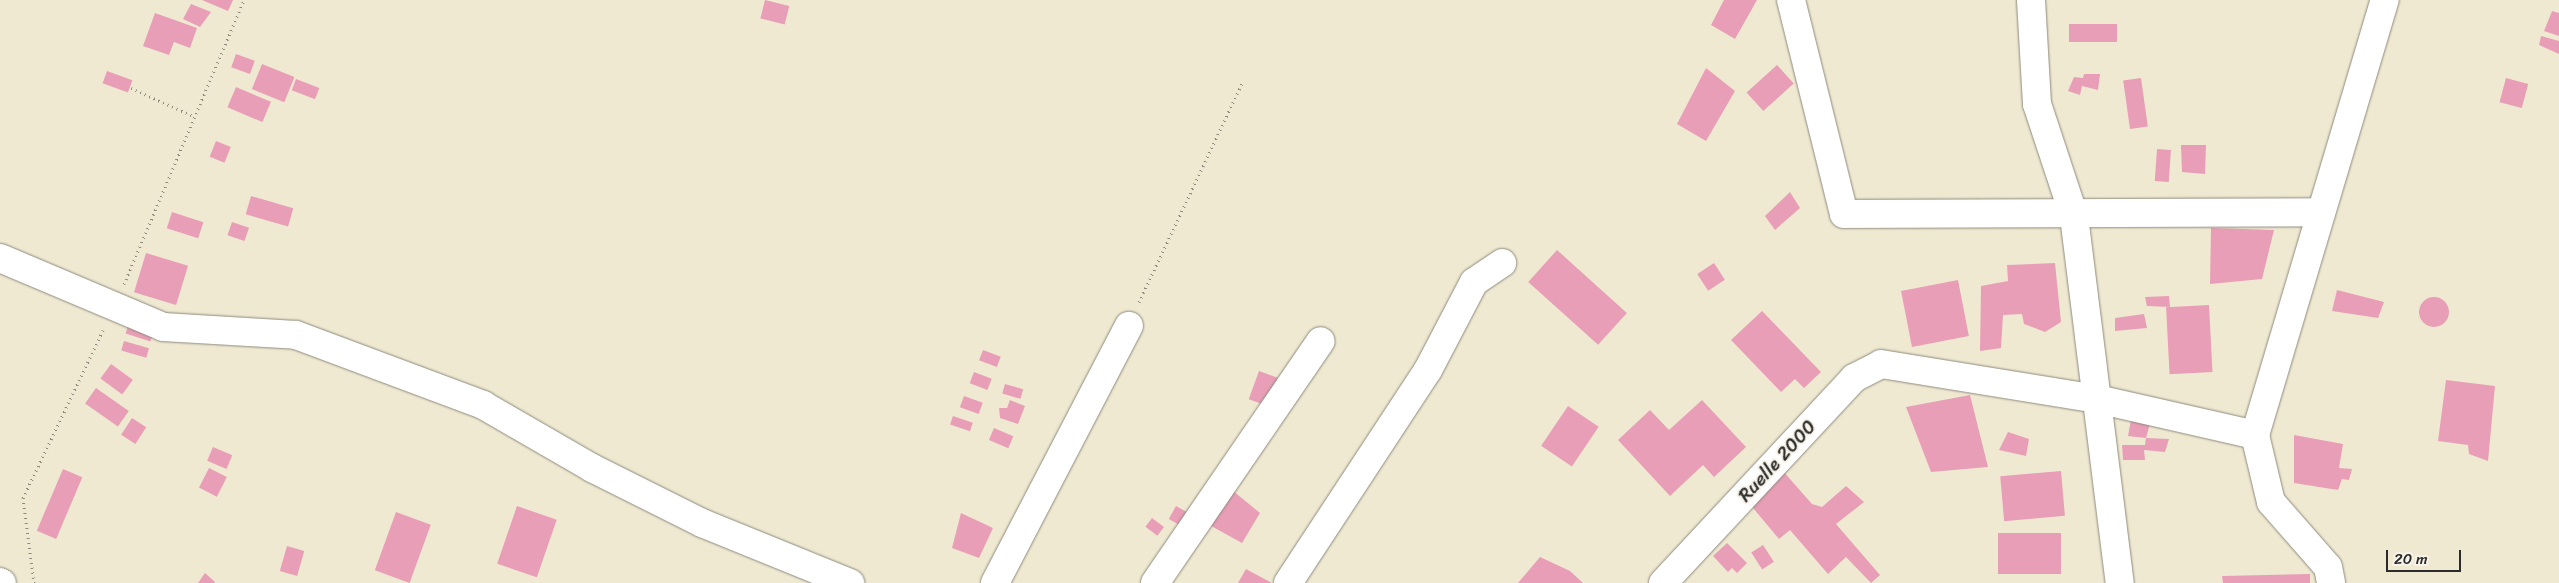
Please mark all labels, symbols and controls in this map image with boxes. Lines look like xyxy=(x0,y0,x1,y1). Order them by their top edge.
street label: Ruelle 2000 xyxy=(1733,415,1821,507)
scale bar xyxy=(2389,540,2464,572)
text: 20 m xyxy=(2394,546,2428,572)

